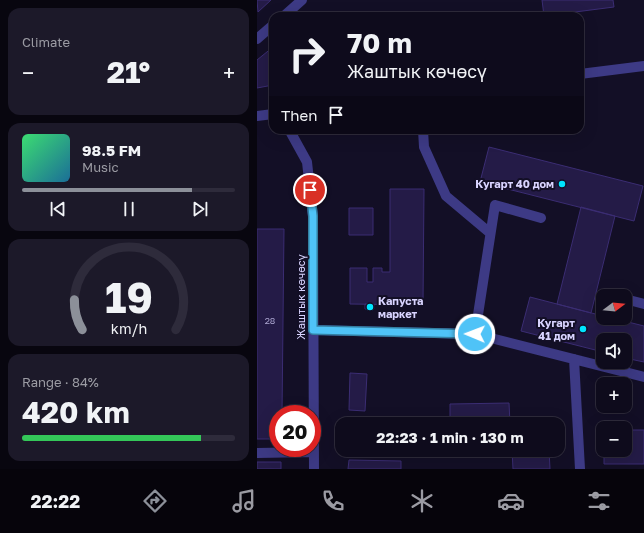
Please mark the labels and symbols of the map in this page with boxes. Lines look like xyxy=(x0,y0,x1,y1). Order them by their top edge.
pin xyxy=(293,173,327,207)
place label: Кугарт 40 дом xyxy=(475,177,554,190)
marker: Кугарт 40 дом xyxy=(557,179,567,189)
street label: Жаштык көчөсү xyxy=(294,254,308,340)
north arrow xyxy=(596,289,632,325)
place label: Капуста маркет xyxy=(378,294,423,320)
marker: Капуста маркет xyxy=(365,302,375,312)
position arrow xyxy=(454,313,496,355)
house number: 28 xyxy=(265,315,275,326)
place label: Кугарт 41 дом xyxy=(537,316,575,342)
marker: Кугарт 41 дом xyxy=(578,324,588,334)
speed limit sign: 20 xyxy=(269,405,321,457)

